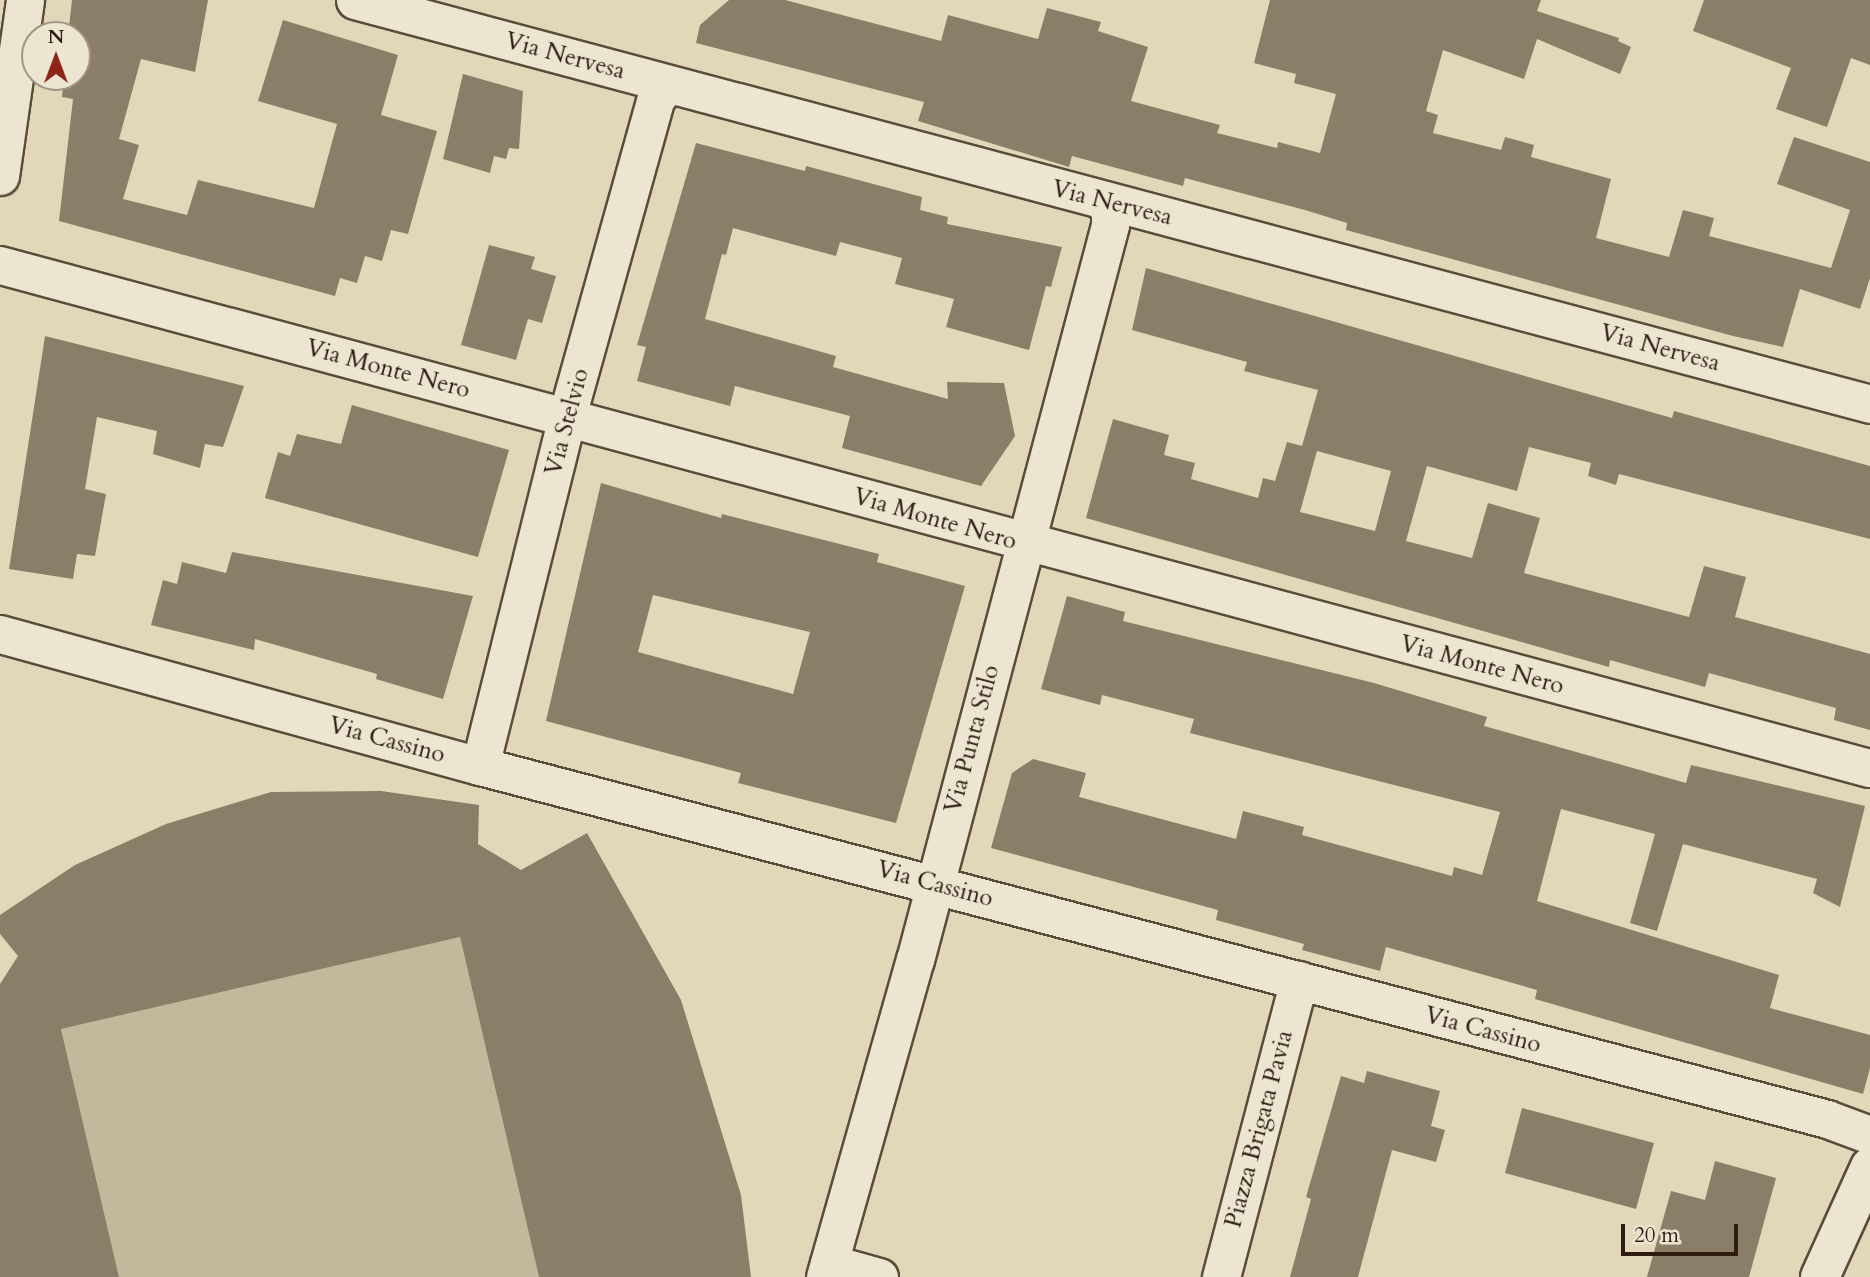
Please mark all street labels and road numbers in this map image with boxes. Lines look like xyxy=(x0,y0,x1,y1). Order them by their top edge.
street label: Via Nervesa xyxy=(502,26,628,86)
street label: Via Nervesa xyxy=(1049,174,1175,232)
street label: Via Nervesa xyxy=(1597,318,1723,378)
street label: Via Monte Nero xyxy=(303,333,473,405)
street label: Via Stelvio xyxy=(539,365,595,479)
street label: Via Monte Nero xyxy=(850,482,1020,556)
street label: Via Monte Nero xyxy=(1397,629,1567,701)
street label: Via Punta Stilo xyxy=(938,662,1006,816)
street label: Via Cassino xyxy=(326,711,448,769)
street label: Via Cassino xyxy=(874,855,996,913)
street label: Via Cassino xyxy=(1422,1001,1544,1059)
street label: Piazza Brigata Pavia xyxy=(1219,1027,1299,1231)

